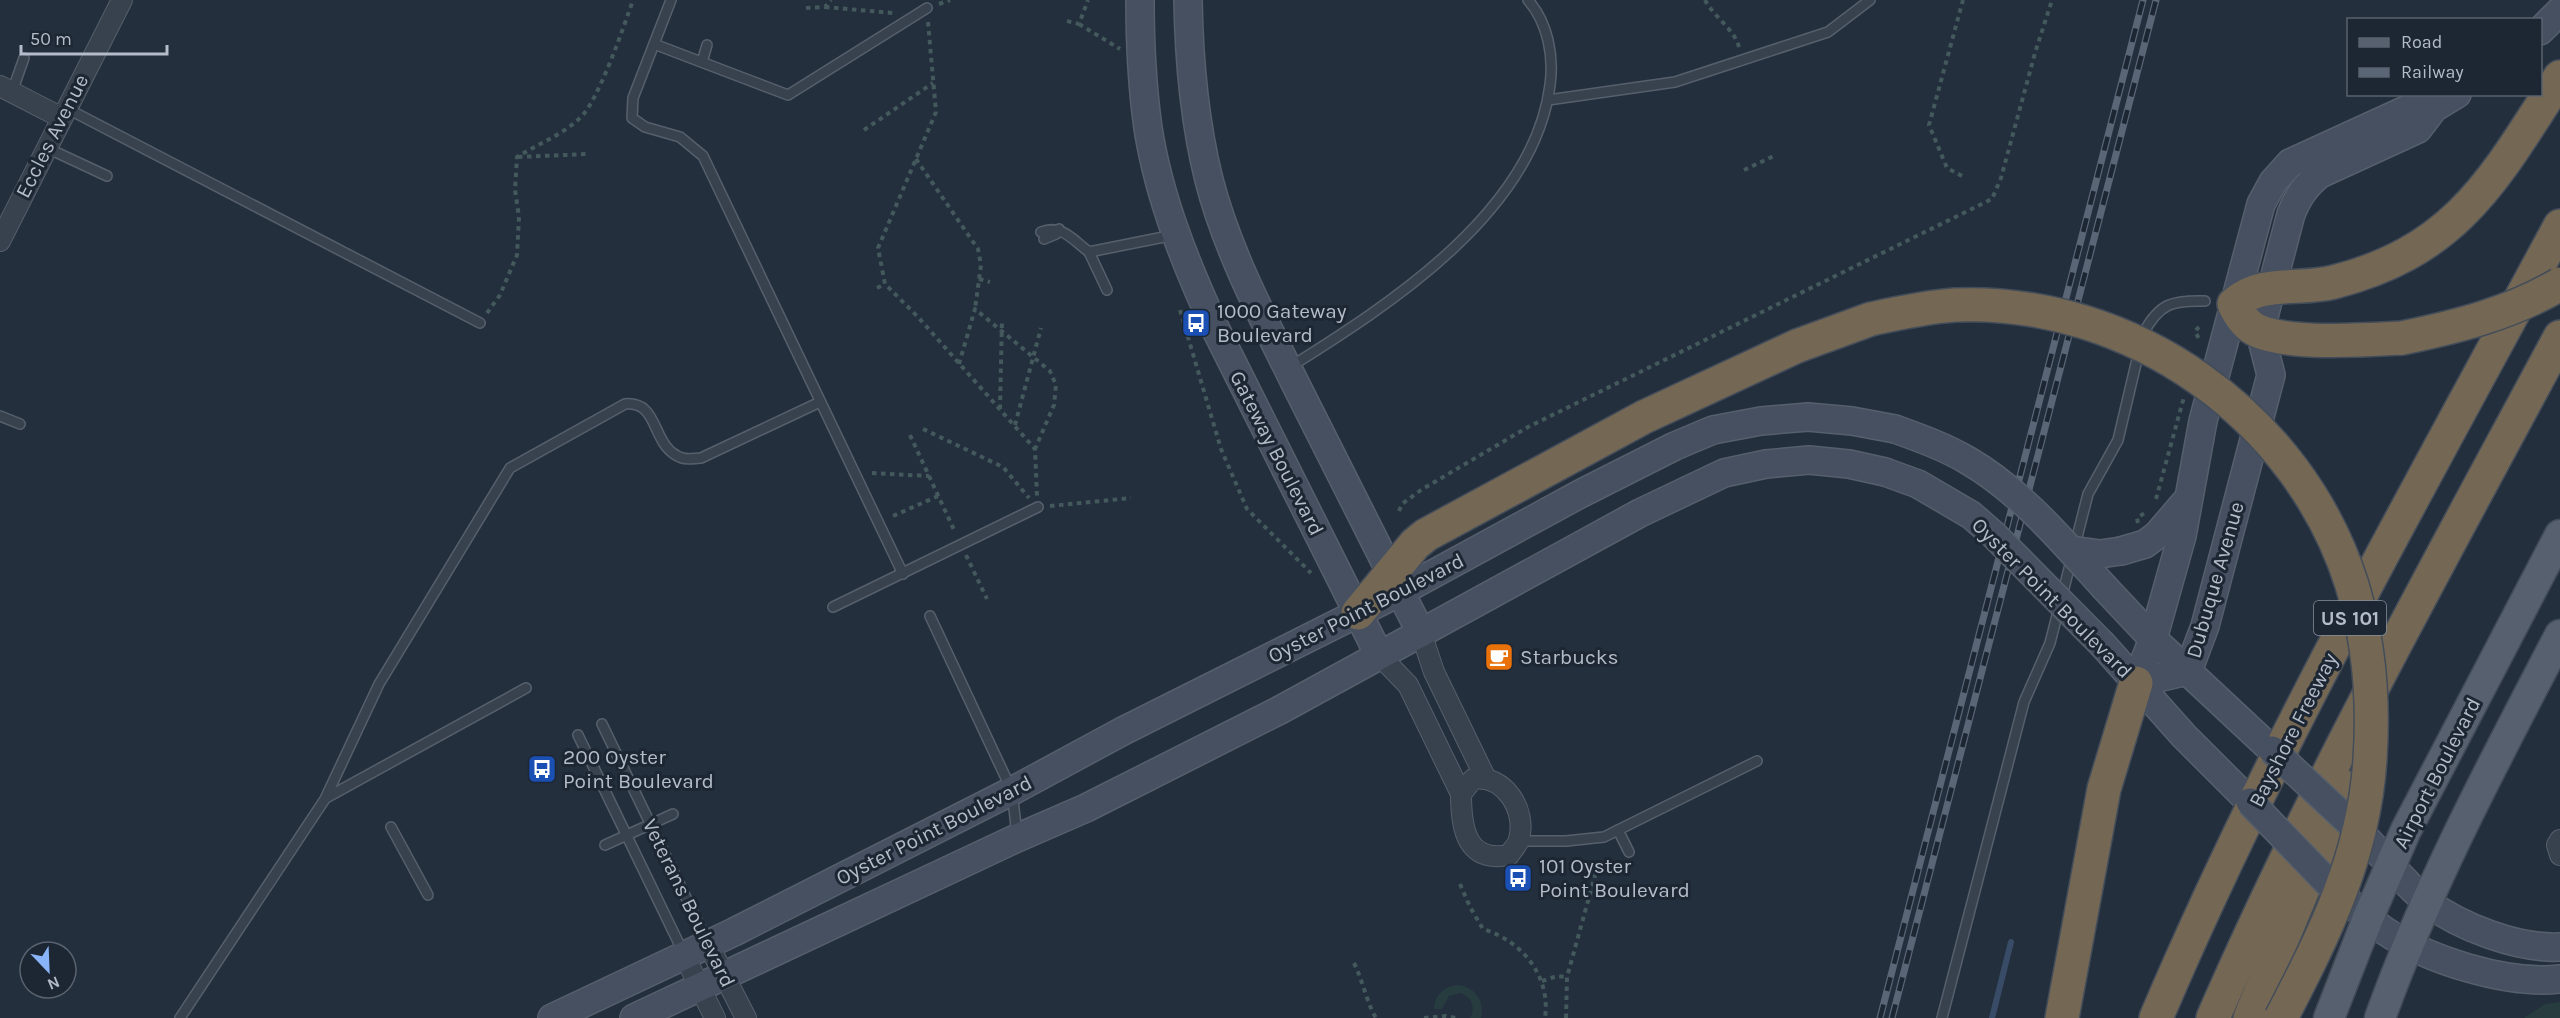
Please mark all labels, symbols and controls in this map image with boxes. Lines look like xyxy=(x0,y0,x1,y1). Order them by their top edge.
scale bar xyxy=(21,18,166,56)
legend xyxy=(2347,18,2542,96)
text: 50 m xyxy=(30,28,72,50)
text: Road xyxy=(2401,31,2442,53)
text: Railway xyxy=(2401,61,2464,83)
street label: Eccles Avenue xyxy=(11,70,93,202)
place label: 1000 Gateway Boulevard xyxy=(1217,299,1347,347)
bus stop icon: 1000 Gateway Boulevard xyxy=(1180,307,1212,339)
street label: Gateway Boulevard xyxy=(1225,367,1329,539)
street label: Dubuque Avenue xyxy=(2181,499,2249,661)
street label: Oyster Point Boulevard xyxy=(1967,513,2137,683)
street label: Oyster Point Boulevard xyxy=(1264,548,1468,668)
road number: US 101 xyxy=(2314,601,2386,635)
cafe icon: Starbucks xyxy=(1483,641,1515,673)
place label: Starbucks xyxy=(1520,645,1619,669)
street label: Bayshore Freeway xyxy=(2244,649,2342,811)
street label: Airport Boulevard xyxy=(2389,694,2485,852)
place label: 200 Oyster Point Boulevard xyxy=(563,745,714,793)
bus stop icon: 200 Oyster Point Boulevard xyxy=(526,753,558,785)
street label: Oyster Point Boulevard xyxy=(832,770,1036,890)
street label: Veterans Boulevard xyxy=(638,815,740,991)
place label: 101 Oyster Point Boulevard xyxy=(1539,854,1690,902)
bus stop icon: 101 Oyster Point Boulevard xyxy=(1502,862,1534,894)
north arrow xyxy=(18,940,78,1000)
text: N xyxy=(45,972,63,994)

